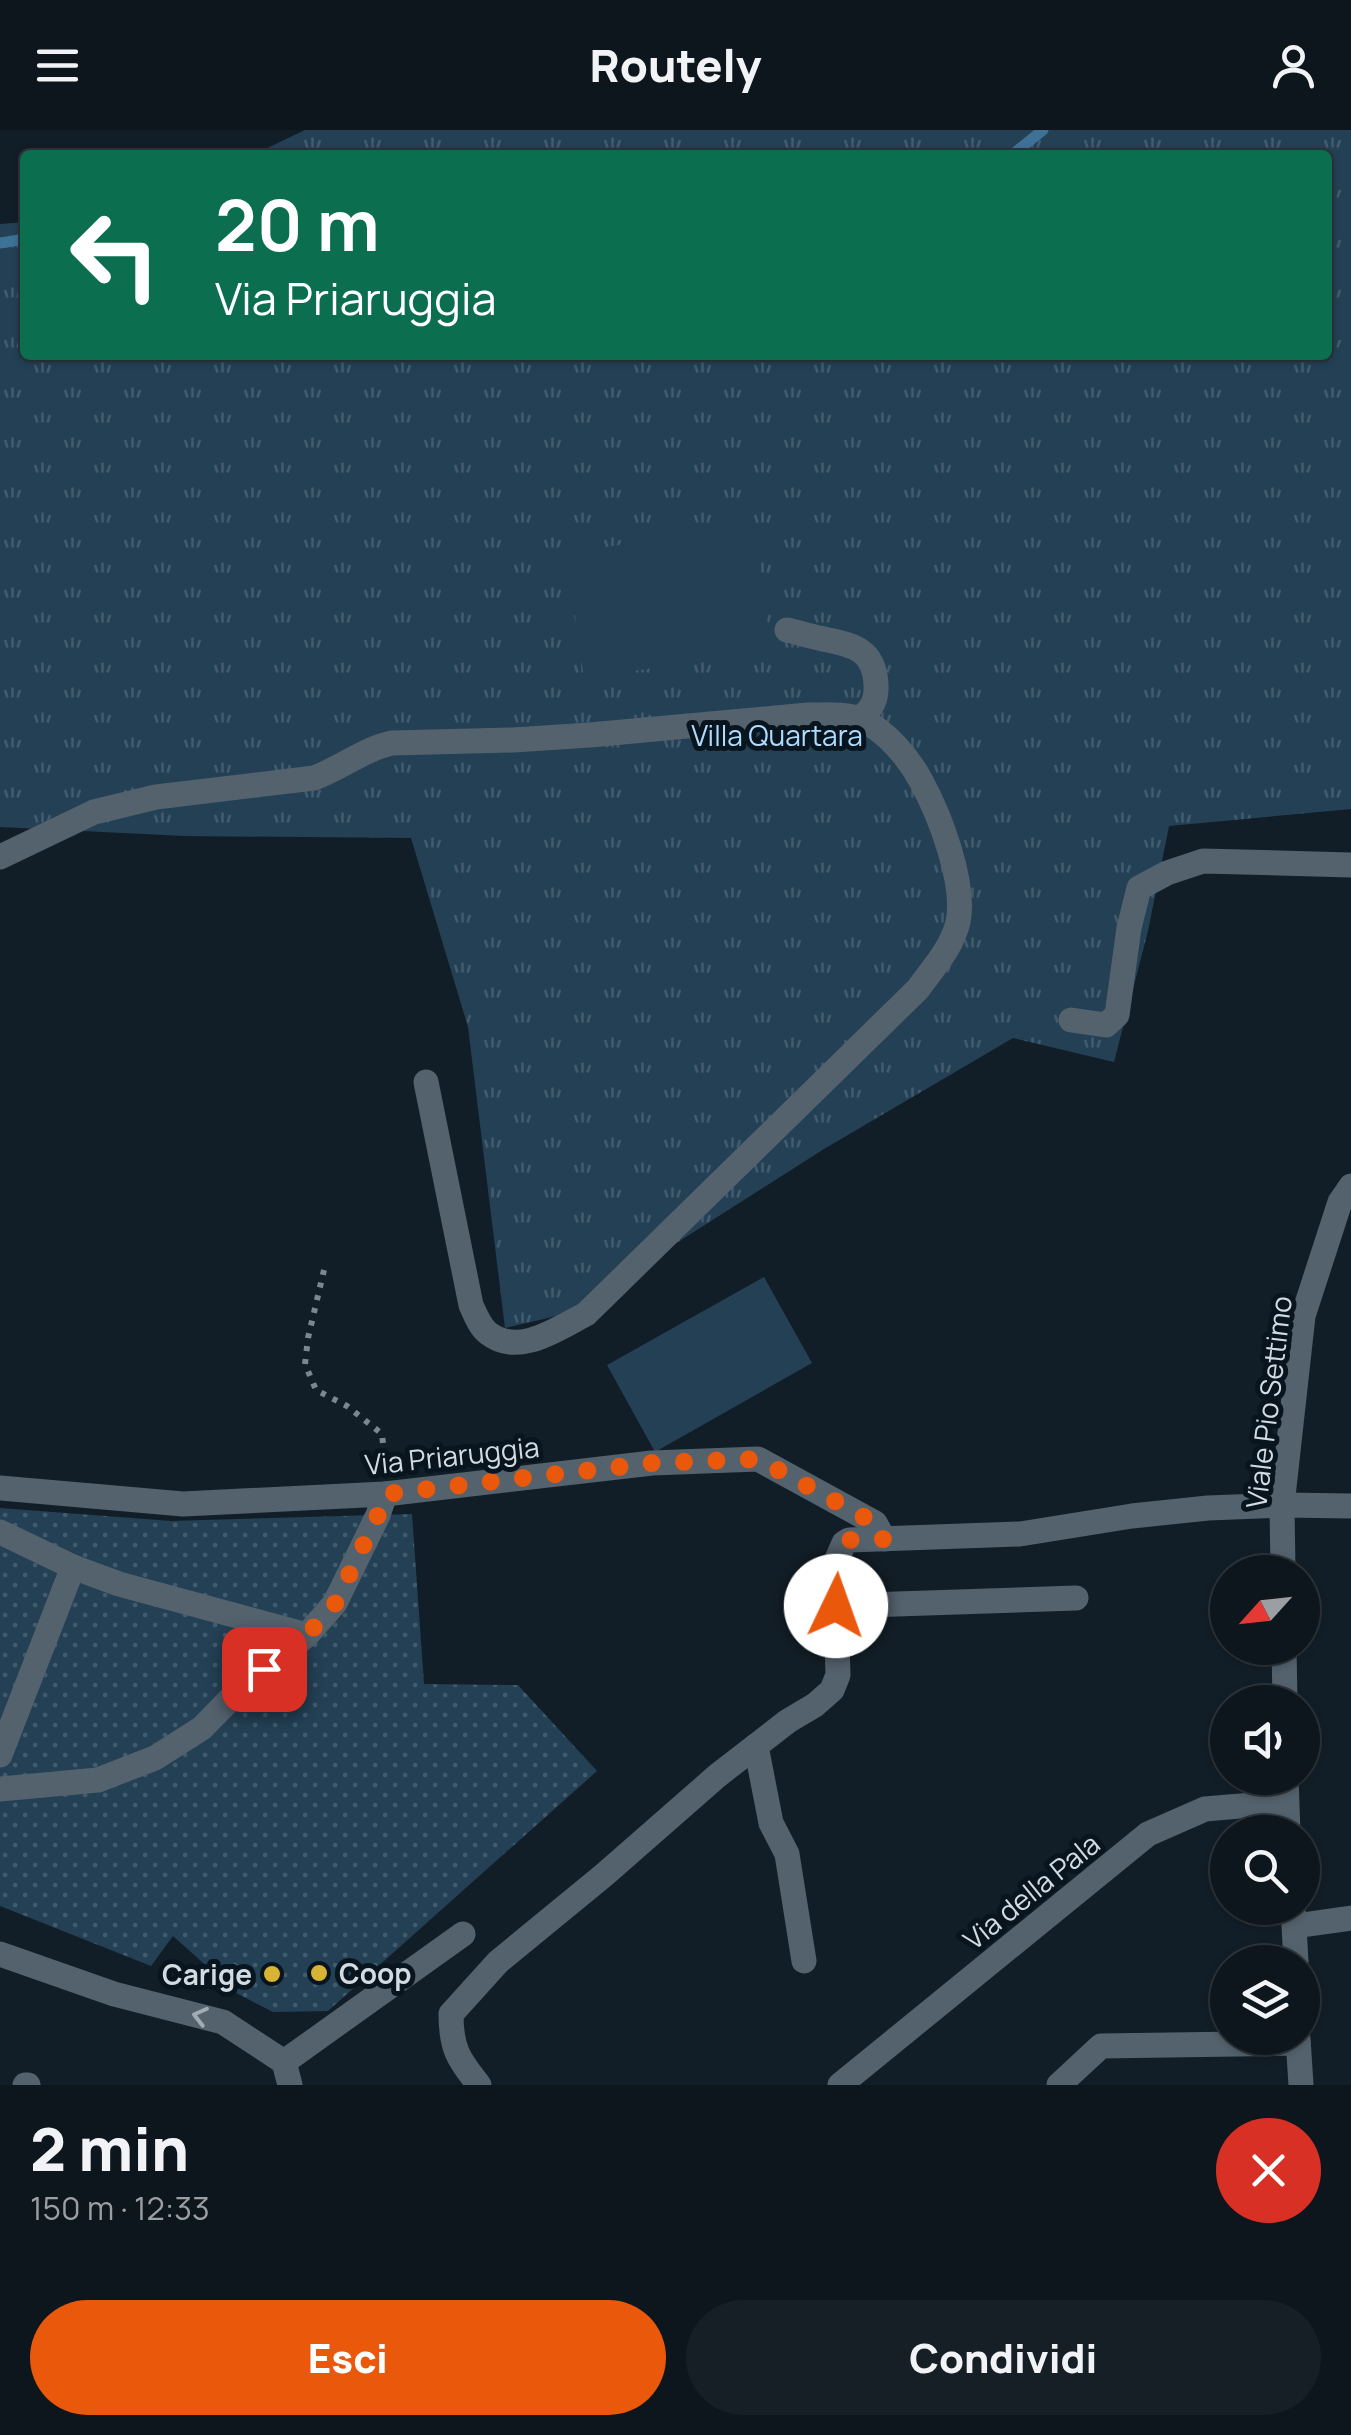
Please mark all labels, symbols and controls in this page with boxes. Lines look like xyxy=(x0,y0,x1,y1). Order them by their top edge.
text: Routely xyxy=(590,34,761,96)
icon: menu xyxy=(30,38,85,93)
icon: person xyxy=(1266,38,1321,93)
text: 20 m xyxy=(215,176,380,272)
icon: left xyxy=(50,190,180,320)
text: Via Priaruggia xyxy=(215,267,496,329)
park label: Villa Quartara xyxy=(691,716,863,754)
street label: Viale Pio Settimo xyxy=(1236,1294,1300,1510)
street label: Via Priaruggia xyxy=(363,1427,541,1483)
position arrow xyxy=(784,1554,888,1658)
north arrow xyxy=(1210,1555,1320,1665)
map controls xyxy=(1210,1555,1320,2055)
pin xyxy=(222,1627,307,1712)
icon: arrive xyxy=(237,1642,292,1697)
button: sound xyxy=(1210,1685,1320,1795)
button: search xyxy=(1210,1815,1320,1925)
street label: Via della Pala xyxy=(955,1824,1107,1958)
button: layers xyxy=(1210,1945,1320,2055)
place label: Coop xyxy=(339,1954,412,1992)
place label: Carige xyxy=(162,1955,252,1993)
marker: Coop xyxy=(308,1962,330,1984)
marker: Carige xyxy=(261,1963,283,1985)
one-way arrow xyxy=(192,2007,209,2028)
text: 2 min xyxy=(30,2107,189,2189)
button: close xyxy=(1216,2118,1321,2223)
text: 150 m · 12:33 xyxy=(30,2186,210,2230)
button: Esci xyxy=(30,2300,666,2415)
button: Condividi xyxy=(686,2300,1321,2415)

